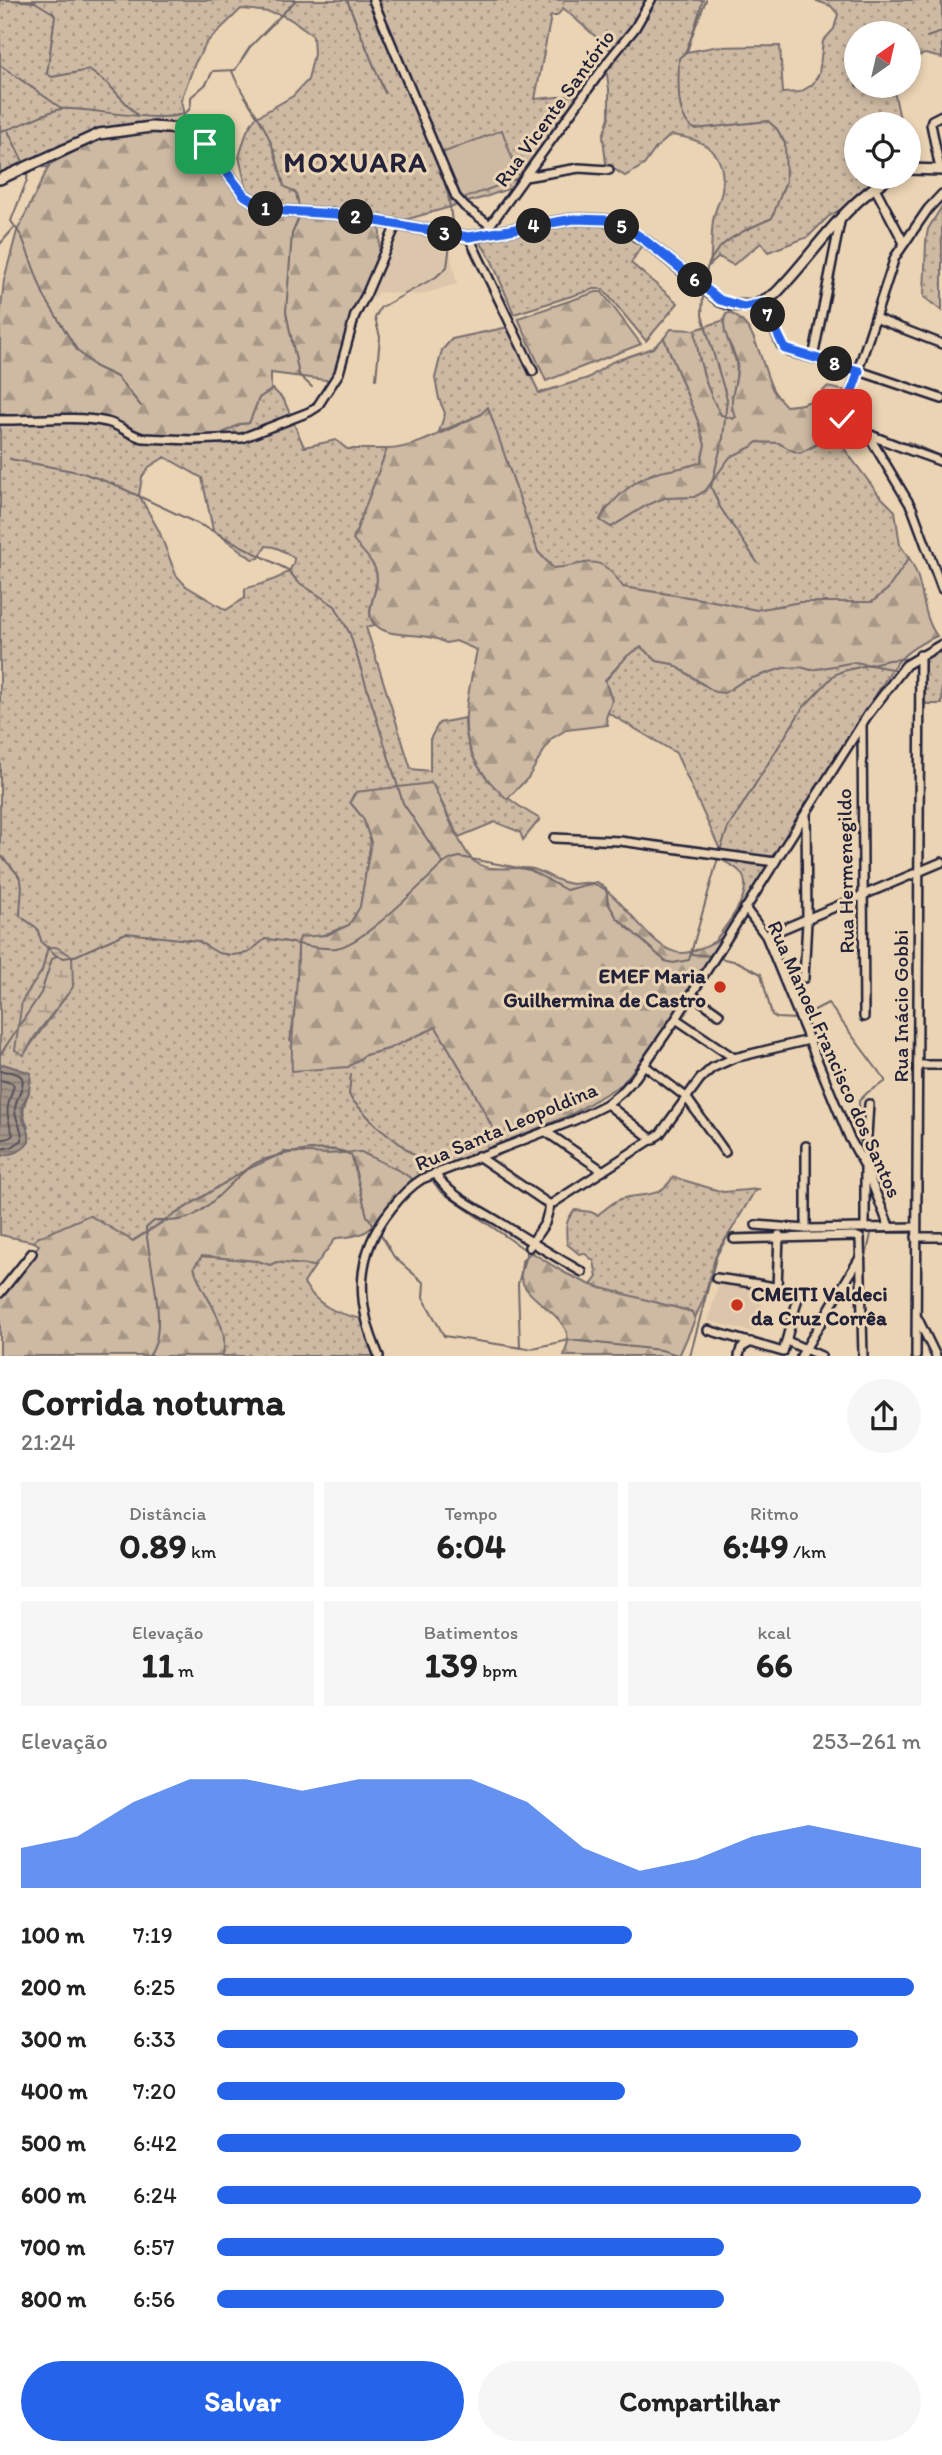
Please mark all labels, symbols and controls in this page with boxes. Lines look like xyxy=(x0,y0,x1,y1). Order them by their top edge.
north arrow xyxy=(844,21,920,98)
map controls xyxy=(844,21,921,189)
street label: Rua Vicente Santório xyxy=(489,24,619,192)
button: locate xyxy=(844,112,921,189)
pin xyxy=(175,114,235,174)
icon: arrive xyxy=(186,125,224,163)
district label: MOXUARA xyxy=(284,145,428,179)
pin: 1 xyxy=(248,192,284,227)
text: 1 xyxy=(261,197,270,220)
pin: 2 xyxy=(338,200,374,234)
text: 2 xyxy=(351,205,361,228)
pin: 4 xyxy=(516,208,552,244)
pin: 5 xyxy=(604,210,640,244)
text: 4 xyxy=(528,214,539,237)
text: 5 xyxy=(617,215,626,238)
pin: 3 xyxy=(428,216,462,252)
text: 3 xyxy=(439,222,450,245)
pin: 6 xyxy=(678,262,712,298)
text: 6 xyxy=(689,268,700,291)
pin: 7 xyxy=(750,298,786,332)
text: 7 xyxy=(763,303,772,326)
pin: 8 xyxy=(818,346,852,382)
text: 8 xyxy=(829,352,840,375)
pin xyxy=(812,389,872,449)
icon: check xyxy=(823,400,861,438)
street label: Rua Hermenegildo xyxy=(831,788,859,954)
street label: Rua Manoel Francisco dos Santos xyxy=(762,917,908,1201)
street label: Rua Inácio Gobbi xyxy=(888,930,913,1082)
place label: EMEF Maria Guilhermina de Castro xyxy=(503,963,707,1012)
marker: EMEF Maria Guilhermina de Castro xyxy=(712,979,728,995)
street label: Rua Santa Leopoldina xyxy=(411,1076,601,1176)
place label: CMEITI Valdeci da Cruz Corrêa xyxy=(751,1281,888,1330)
marker: CMEITI Valdeci da Cruz Corrêa xyxy=(729,1297,745,1313)
text: Corrida noturna xyxy=(21,1379,285,1425)
button: share xyxy=(847,1379,921,1453)
text: 21:24 xyxy=(21,1428,75,1456)
text: Distância xyxy=(129,1502,206,1525)
text: Tempo xyxy=(445,1502,497,1525)
text: Ritmo xyxy=(750,1502,799,1525)
text: 0.89 xyxy=(119,1525,187,1567)
text: 6:04 xyxy=(436,1525,506,1567)
text: 6:49 xyxy=(722,1525,789,1567)
text: km xyxy=(187,1540,216,1563)
text: /km xyxy=(789,1540,826,1563)
text: Elevação xyxy=(132,1621,203,1644)
text: Batimentos xyxy=(424,1621,518,1644)
text: kcal xyxy=(757,1621,791,1644)
text: 11 xyxy=(141,1644,174,1686)
text: 139 xyxy=(424,1644,478,1686)
text: 66 xyxy=(756,1644,793,1686)
text: m xyxy=(174,1659,194,1682)
text: bpm xyxy=(478,1659,518,1682)
text: Elevação xyxy=(21,1727,108,1755)
text: 253–261 m xyxy=(812,1727,921,1755)
text: 100 m xyxy=(21,1921,85,1949)
text: 7:19 xyxy=(133,1921,173,1949)
text: 200 m xyxy=(21,1973,86,2001)
text: 6:25 xyxy=(133,1973,175,2001)
text: 300 m xyxy=(21,2025,86,2053)
text: 6:33 xyxy=(133,2025,176,2053)
text: 400 m xyxy=(21,2077,88,2105)
text: 7:20 xyxy=(133,2077,176,2105)
text: 500 m xyxy=(21,2129,86,2157)
text: 6:42 xyxy=(133,2129,177,2157)
text: 600 m xyxy=(21,2181,86,2209)
text: 6:24 xyxy=(133,2181,177,2209)
text: 700 m xyxy=(21,2233,85,2261)
text: 6:57 xyxy=(133,2233,174,2261)
text: 800 m xyxy=(21,2285,86,2313)
text: 6:56 xyxy=(133,2285,175,2313)
button: Salvar xyxy=(21,2361,464,2441)
button: Compartilhar xyxy=(478,2361,921,2441)

